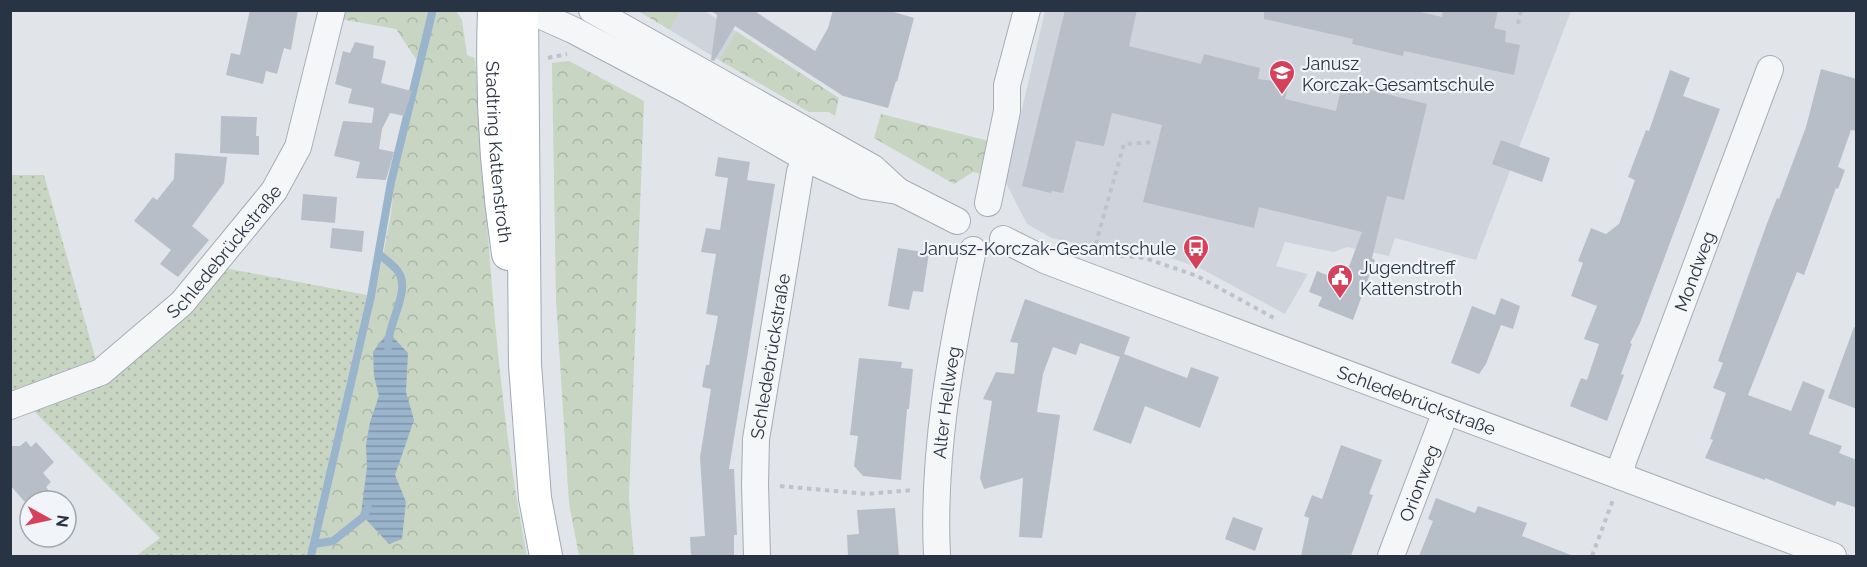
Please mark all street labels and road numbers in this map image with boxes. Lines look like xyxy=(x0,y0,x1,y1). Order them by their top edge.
street label: Stadtring Kattenstroth xyxy=(483,61,517,244)
street label: Schledebrückstraße xyxy=(162,180,286,322)
street label: Mondweg xyxy=(1670,228,1719,314)
street label: Schledebrückstraße xyxy=(746,271,794,440)
street label: Alter Hellweg xyxy=(928,345,964,460)
street label: Schledebrückstraße xyxy=(1335,361,1499,439)
street label: Orionweg xyxy=(1395,442,1443,525)

